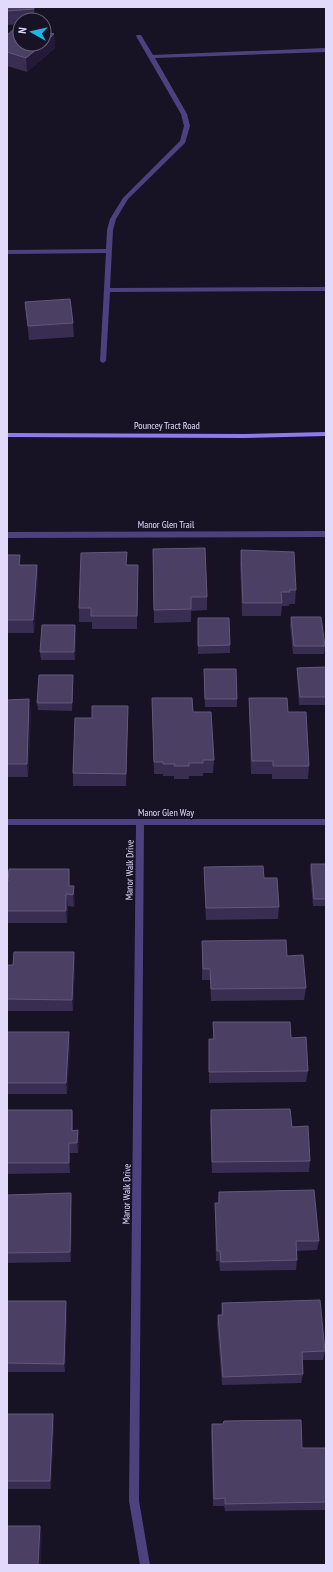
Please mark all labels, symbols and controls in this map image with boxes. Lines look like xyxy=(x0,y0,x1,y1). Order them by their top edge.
north arrow xyxy=(12,12,52,52)
text: N xyxy=(15,27,29,35)
street label: Pouncey Tract Road xyxy=(134,419,200,432)
street label: Manor Glen Trail xyxy=(138,518,195,531)
street label: Manor Glen Way xyxy=(138,806,194,819)
street label: Manor Walk Drive xyxy=(122,840,137,900)
street label: Manor Walk Drive xyxy=(119,1164,134,1224)

